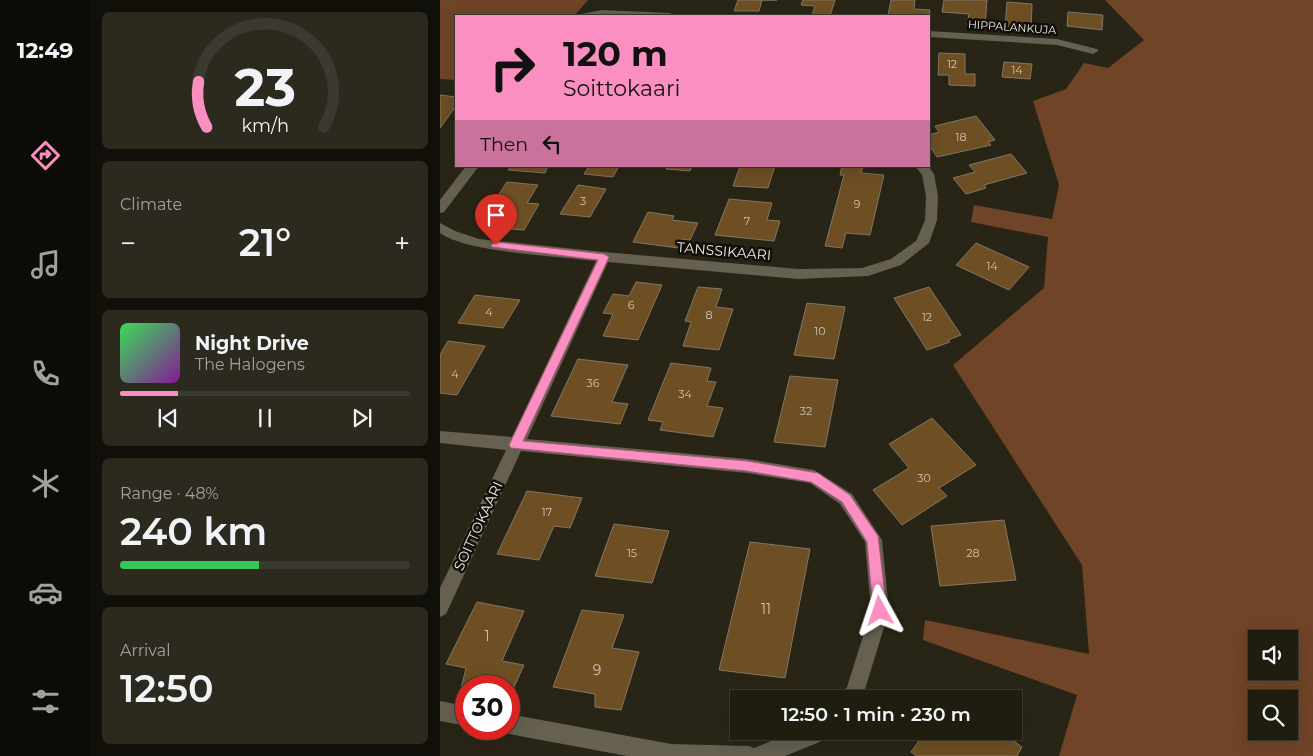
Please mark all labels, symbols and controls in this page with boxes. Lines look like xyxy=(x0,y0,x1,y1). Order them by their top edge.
street label: HIPPALANKUJA xyxy=(967,17,1057,37)
text: 120 m xyxy=(563,32,668,75)
icon: right xyxy=(480,35,545,100)
text: 12:49 xyxy=(17,37,73,64)
text: 23 xyxy=(234,56,296,119)
house number: 12 xyxy=(947,57,957,71)
house number: 14 xyxy=(1011,63,1023,77)
text: Soittokaari xyxy=(563,75,680,102)
text: km/h xyxy=(241,115,289,136)
icon: left xyxy=(538,130,566,158)
house number: 18 xyxy=(956,130,967,144)
text: Then xyxy=(480,133,528,156)
icon: directions xyxy=(28,138,63,173)
pin xyxy=(475,194,517,245)
house number: 3 xyxy=(580,194,586,208)
text: Climate xyxy=(120,195,182,214)
house number: 9 xyxy=(854,197,861,211)
icon: arrive xyxy=(482,201,510,229)
house number: 7 xyxy=(744,214,750,228)
text: 21° xyxy=(239,219,291,266)
text: − xyxy=(120,226,136,260)
text: + xyxy=(394,226,410,260)
street label: TANSSIKAARI xyxy=(676,238,772,264)
icon: music xyxy=(28,247,63,282)
house number: 14 xyxy=(986,259,998,273)
house number: 6 xyxy=(628,298,635,312)
house number: 4 xyxy=(485,305,493,319)
house number: 8 xyxy=(705,308,713,322)
house number: 12 xyxy=(922,310,932,324)
house number: 10 xyxy=(814,324,826,338)
text: Night Drive xyxy=(195,332,309,355)
text: The Halogens xyxy=(195,355,305,374)
icon: phone xyxy=(28,356,63,391)
house number: 4 xyxy=(451,367,459,381)
house number: 36 xyxy=(587,376,600,390)
house number: 34 xyxy=(678,387,692,401)
icon: previous xyxy=(154,404,182,432)
icon: pause xyxy=(251,404,279,432)
icon: next xyxy=(348,404,376,432)
house number: 32 xyxy=(800,404,812,418)
icon: climate xyxy=(28,466,63,501)
house number: 30 xyxy=(917,471,931,485)
street label: SOITTOKAARI xyxy=(449,478,507,574)
text: Range · 48% xyxy=(120,484,219,503)
house number: 17 xyxy=(542,505,552,519)
text: 240 km xyxy=(120,508,267,555)
house number: 15 xyxy=(627,546,637,560)
house number: 28 xyxy=(966,546,980,560)
icon: car xyxy=(28,575,63,610)
position arrow xyxy=(853,584,905,636)
house number: 11 xyxy=(761,600,771,618)
house number: 1 xyxy=(484,627,490,645)
map controls xyxy=(1248,630,1298,740)
button: sound xyxy=(1248,630,1298,680)
text: Arrival xyxy=(120,641,170,660)
house number: 9 xyxy=(593,661,601,679)
text: 12:50 xyxy=(120,665,214,712)
speed limit sign: 30 xyxy=(455,675,520,740)
icon: filters xyxy=(28,684,63,719)
button: search xyxy=(1248,690,1298,740)
text: 12:50 · 1 min · 230 m xyxy=(781,703,971,726)

